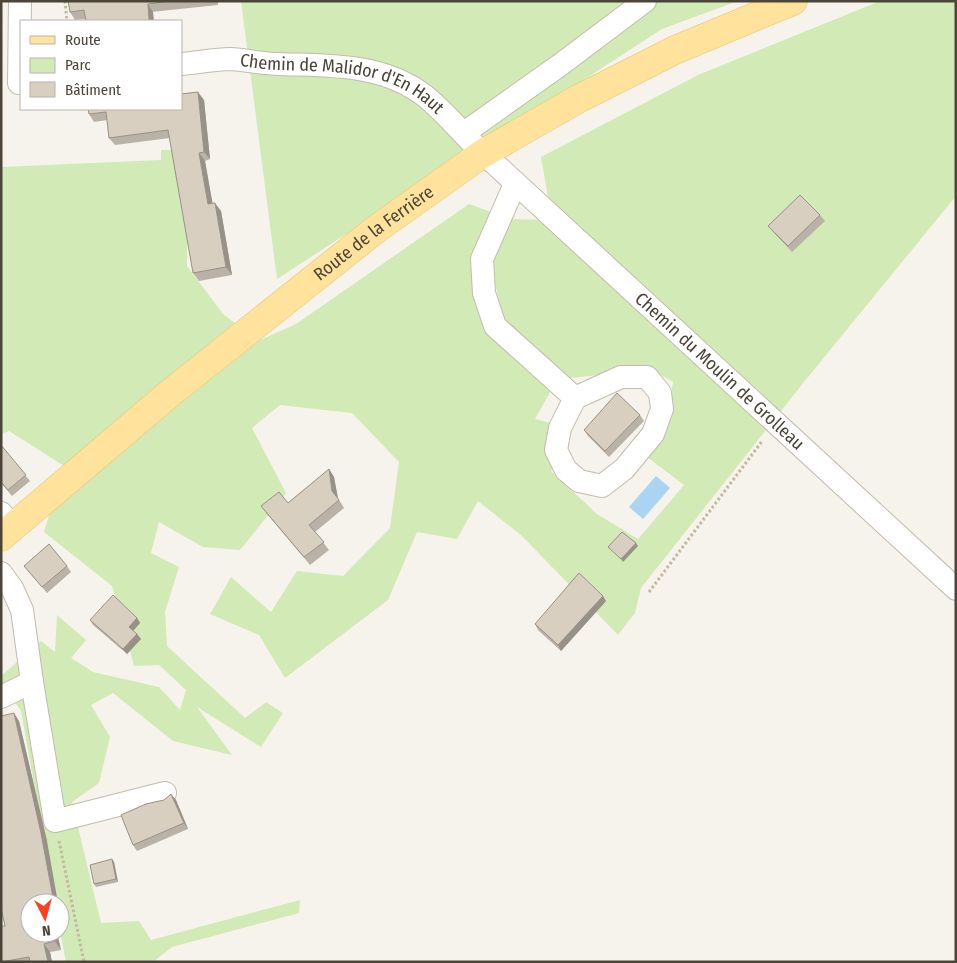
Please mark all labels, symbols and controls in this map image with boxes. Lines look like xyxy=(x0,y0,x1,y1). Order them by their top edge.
legend xyxy=(20,20,182,110)
text: Route xyxy=(65,31,101,49)
street label: Chemin de Malidor d'En Haut xyxy=(239,49,449,118)
text: Parc xyxy=(65,56,91,74)
text: Bâtiment xyxy=(65,81,121,99)
street label: Route de la Ferrière xyxy=(309,181,438,285)
street label: Chemin du Moulin de Grolleau xyxy=(630,288,809,455)
north arrow xyxy=(20,893,70,943)
text: N xyxy=(41,922,51,939)

